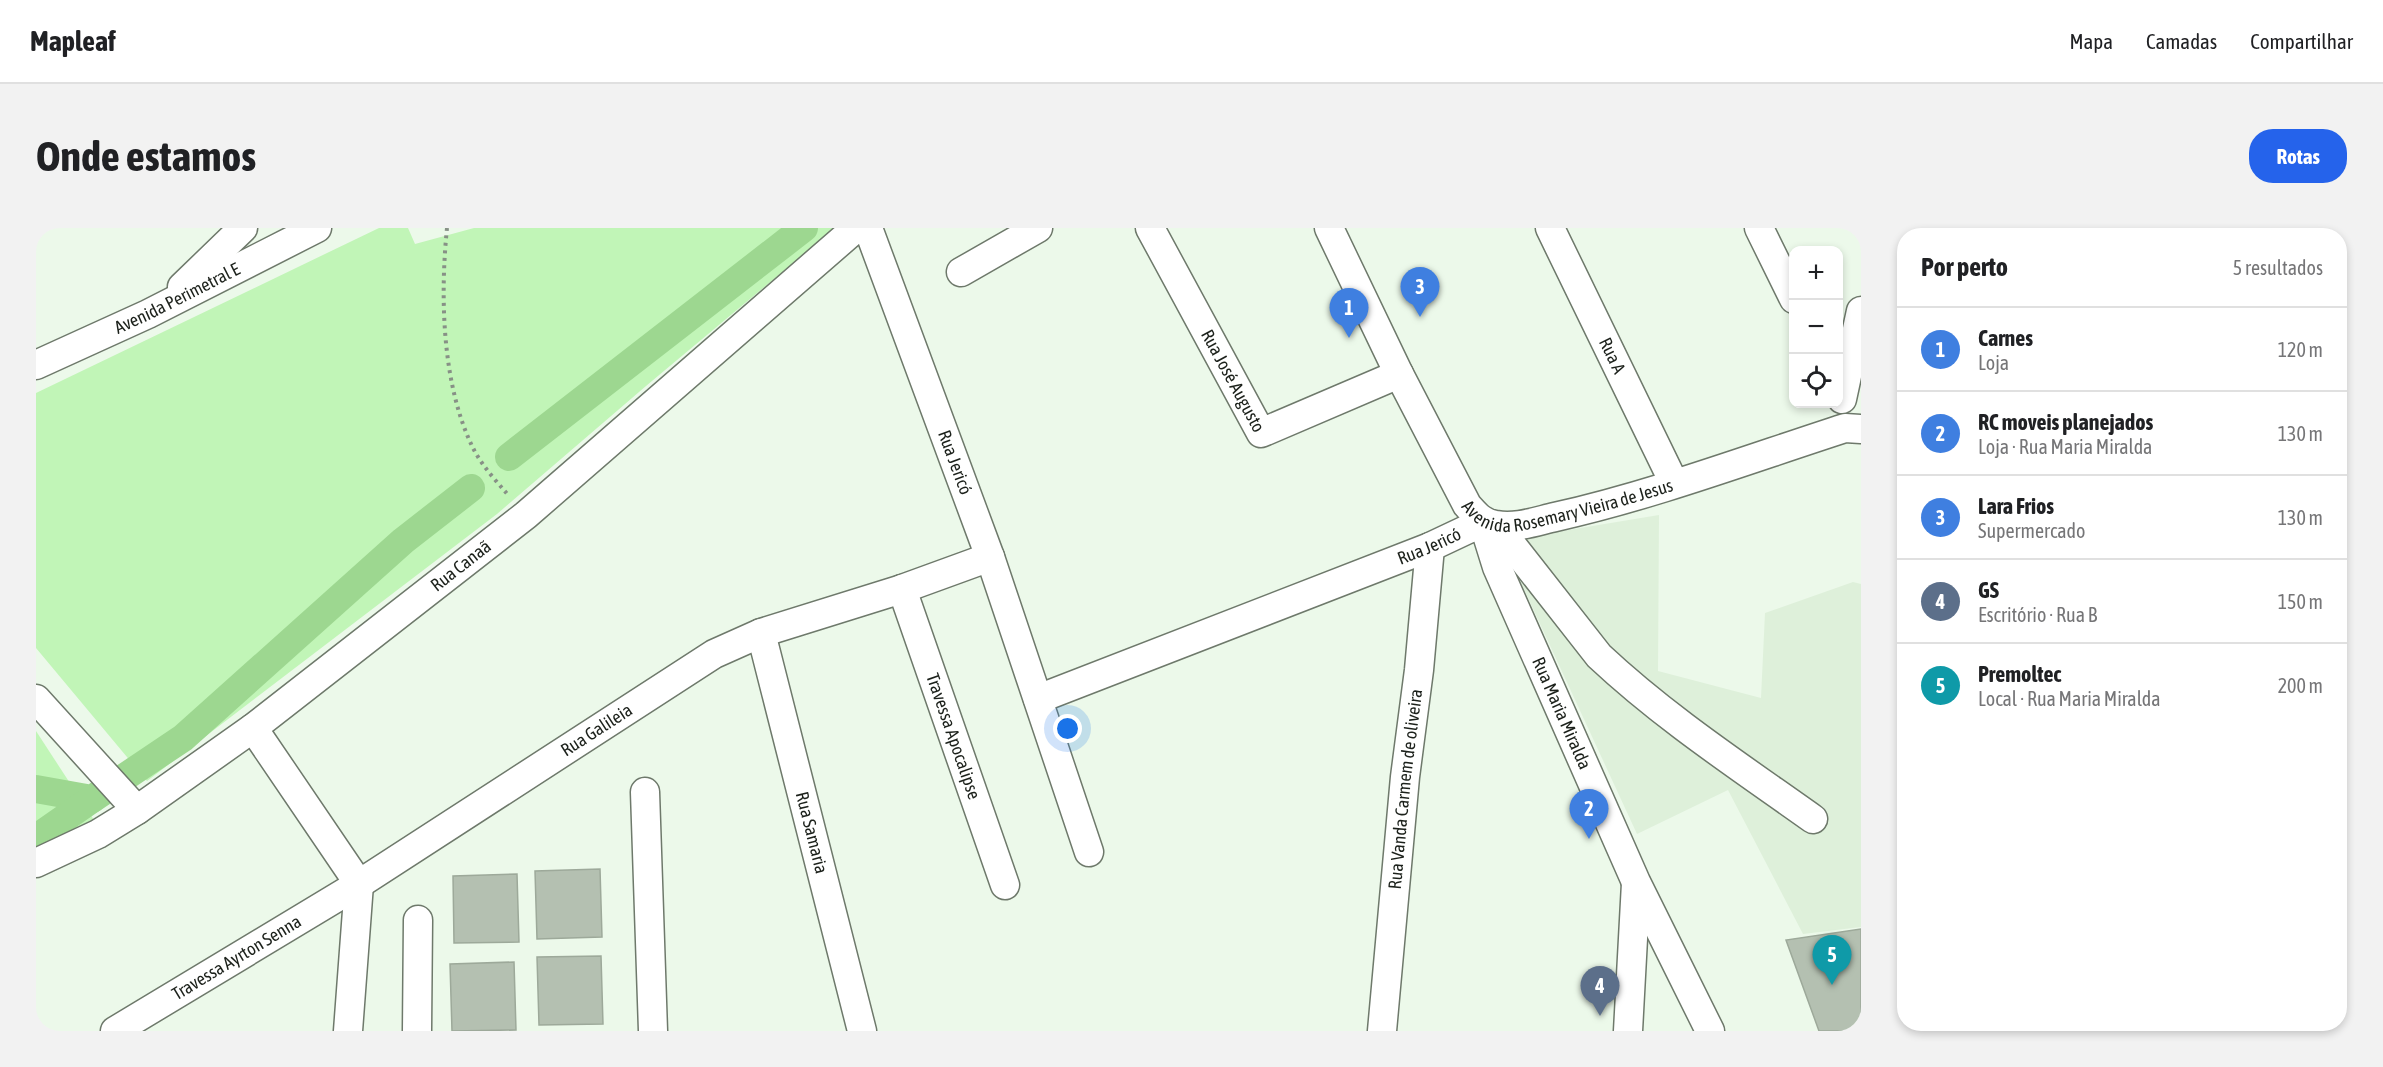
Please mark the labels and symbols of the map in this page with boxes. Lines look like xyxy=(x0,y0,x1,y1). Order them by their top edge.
street label: Avenida Perimetral E xyxy=(111,258,243,338)
pin: 3 xyxy=(1400,268,1440,317)
pin: 1 xyxy=(1330,288,1368,338)
street label: Rua José Augusto xyxy=(1197,326,1270,436)
street label: Rua A xyxy=(1595,334,1630,377)
street label: Rua Jericó xyxy=(934,427,977,497)
street label: Avenida Rosemary Vieira de Jesus xyxy=(1458,474,1675,536)
street label: Rua Jericó xyxy=(1394,523,1464,569)
street label: Rua Canaã xyxy=(426,535,495,595)
street label: Rua Maria Miralda xyxy=(1528,654,1596,772)
street label: Travessa Apocalipse xyxy=(922,670,985,802)
street label: Rua Vanda Carmem de oliveira xyxy=(1384,688,1426,890)
street label: Rua Galileia xyxy=(557,699,636,760)
your location xyxy=(1053,714,1082,743)
street label: Rua Samaria xyxy=(792,789,833,876)
pin: 2 xyxy=(1570,790,1608,839)
street label: Travessa Ayrton Senna xyxy=(168,910,305,1004)
pin: 5 xyxy=(1812,936,1852,985)
pin: 4 xyxy=(1580,966,1620,1016)

